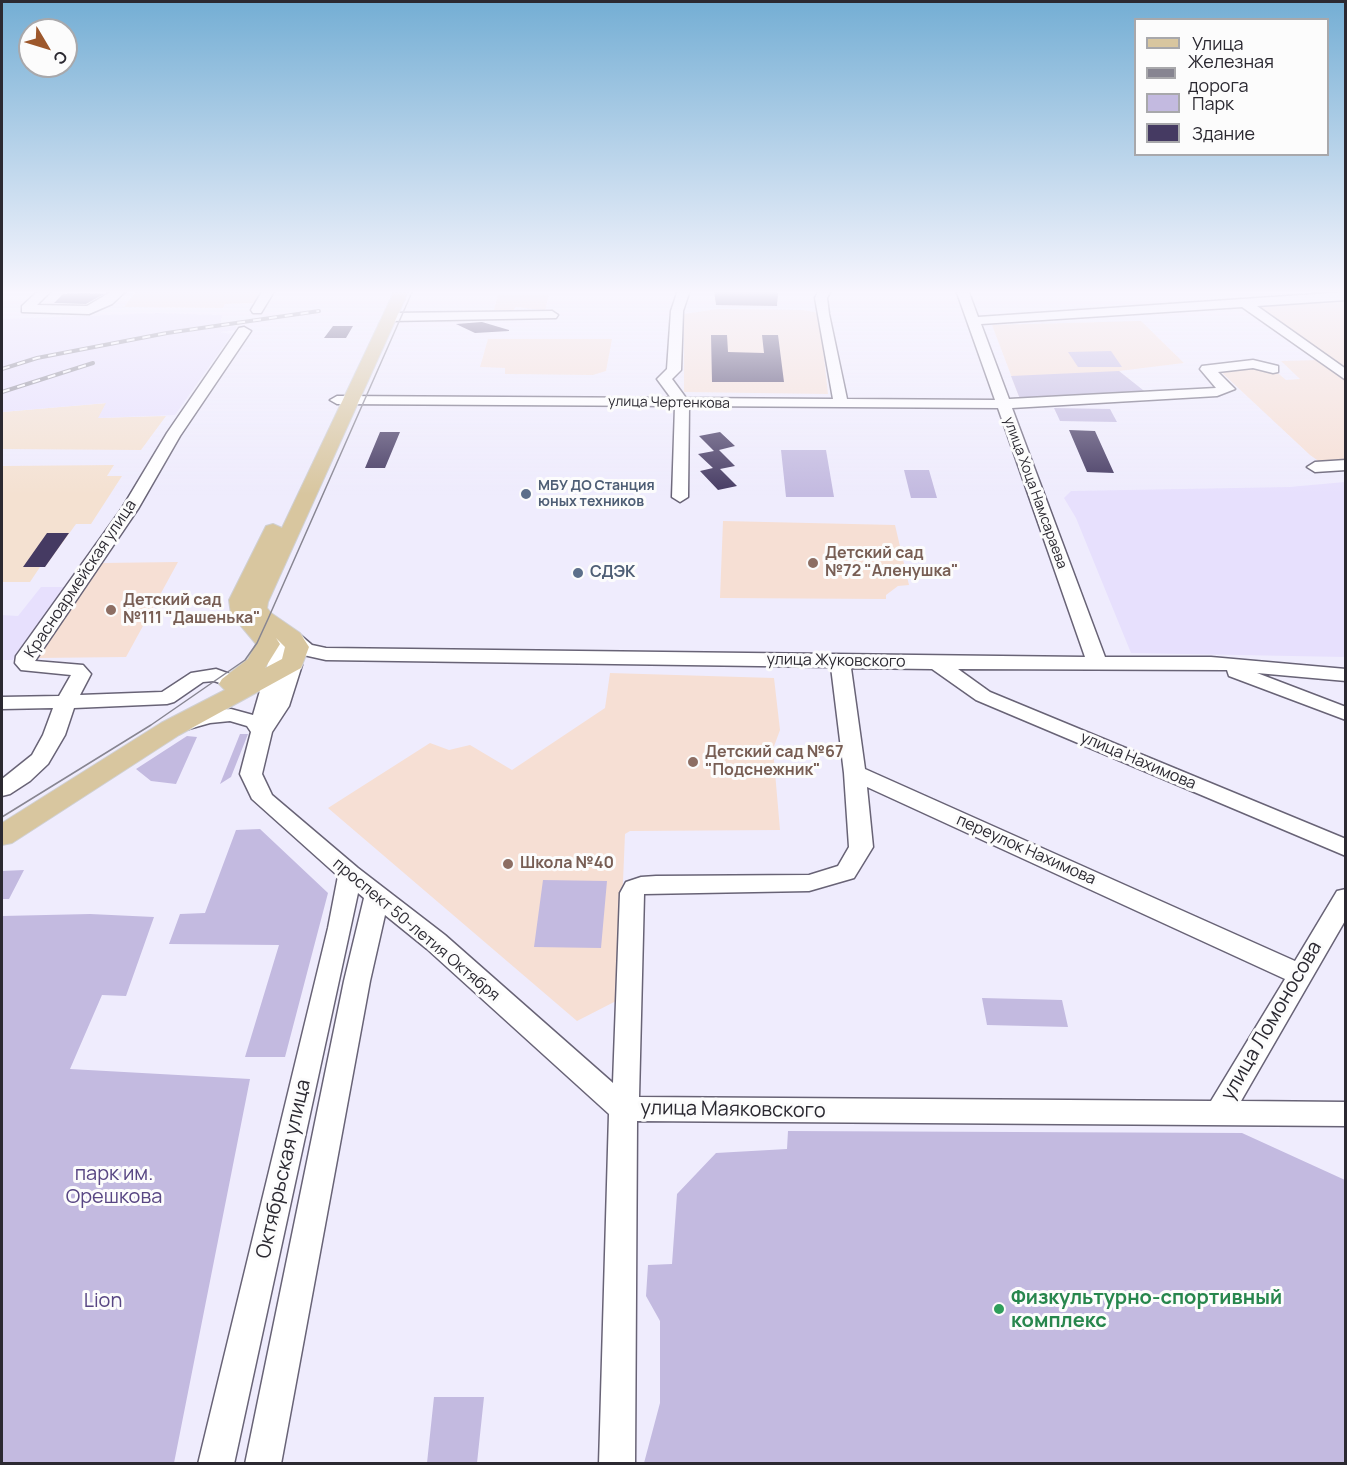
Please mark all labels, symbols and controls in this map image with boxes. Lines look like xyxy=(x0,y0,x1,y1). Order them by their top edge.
north arrow xyxy=(18,18,78,78)
legend xyxy=(1134,18,1329,156)
text: Улица xyxy=(1192,31,1244,55)
text: С xyxy=(48,46,73,69)
text: Железная дорога xyxy=(1188,49,1274,97)
text: Парк xyxy=(1192,91,1234,115)
text: Здание xyxy=(1192,121,1255,145)
street label: улица Чертенкова xyxy=(608,394,730,412)
street label: улица Хоца Намсараева xyxy=(1000,415,1070,571)
place label: МБУ ДО Станция юных техников xyxy=(538,478,655,510)
marker: МБУ ДО Станция юных техников xyxy=(519,487,533,501)
street label: Красноармейская улица xyxy=(21,496,141,662)
place label: Детский сад №72 "Аленушка" xyxy=(825,544,958,582)
marker: Детский сад №72 "Аленушка" xyxy=(806,556,820,570)
place label: СДЭК xyxy=(590,563,635,583)
marker: СДЭК xyxy=(571,566,585,580)
place label: Детский сад №111 "Дашенька" xyxy=(123,591,260,629)
marker: Детский сад №111 "Дашенька" xyxy=(104,603,118,617)
street label: улица Жуковского xyxy=(766,650,906,672)
street label: улица Нахимова xyxy=(1077,728,1199,794)
place label: Детский сад №67 "Подснежник" xyxy=(705,743,843,781)
marker: Детский сад №67 "Подснежник" xyxy=(686,755,700,769)
street label: переулок Нахимова xyxy=(953,811,1099,889)
place label: Школа №40 xyxy=(520,854,614,874)
street label: проспект 50-летия Октября xyxy=(329,855,503,1005)
marker: Школа №40 xyxy=(501,857,515,871)
street label: улица Ломоносова xyxy=(1217,937,1327,1105)
street label: Октябрьская улица xyxy=(252,1077,316,1261)
street label: улица Маяковского xyxy=(640,1096,826,1124)
park label: парк им. Орешкова xyxy=(66,1162,162,1209)
place label: Физкультурно-спортивный комплекс xyxy=(1011,1286,1282,1333)
park label: Lion xyxy=(84,1289,122,1313)
marker: Физкультурно-спортивный комплекс xyxy=(992,1302,1006,1316)

